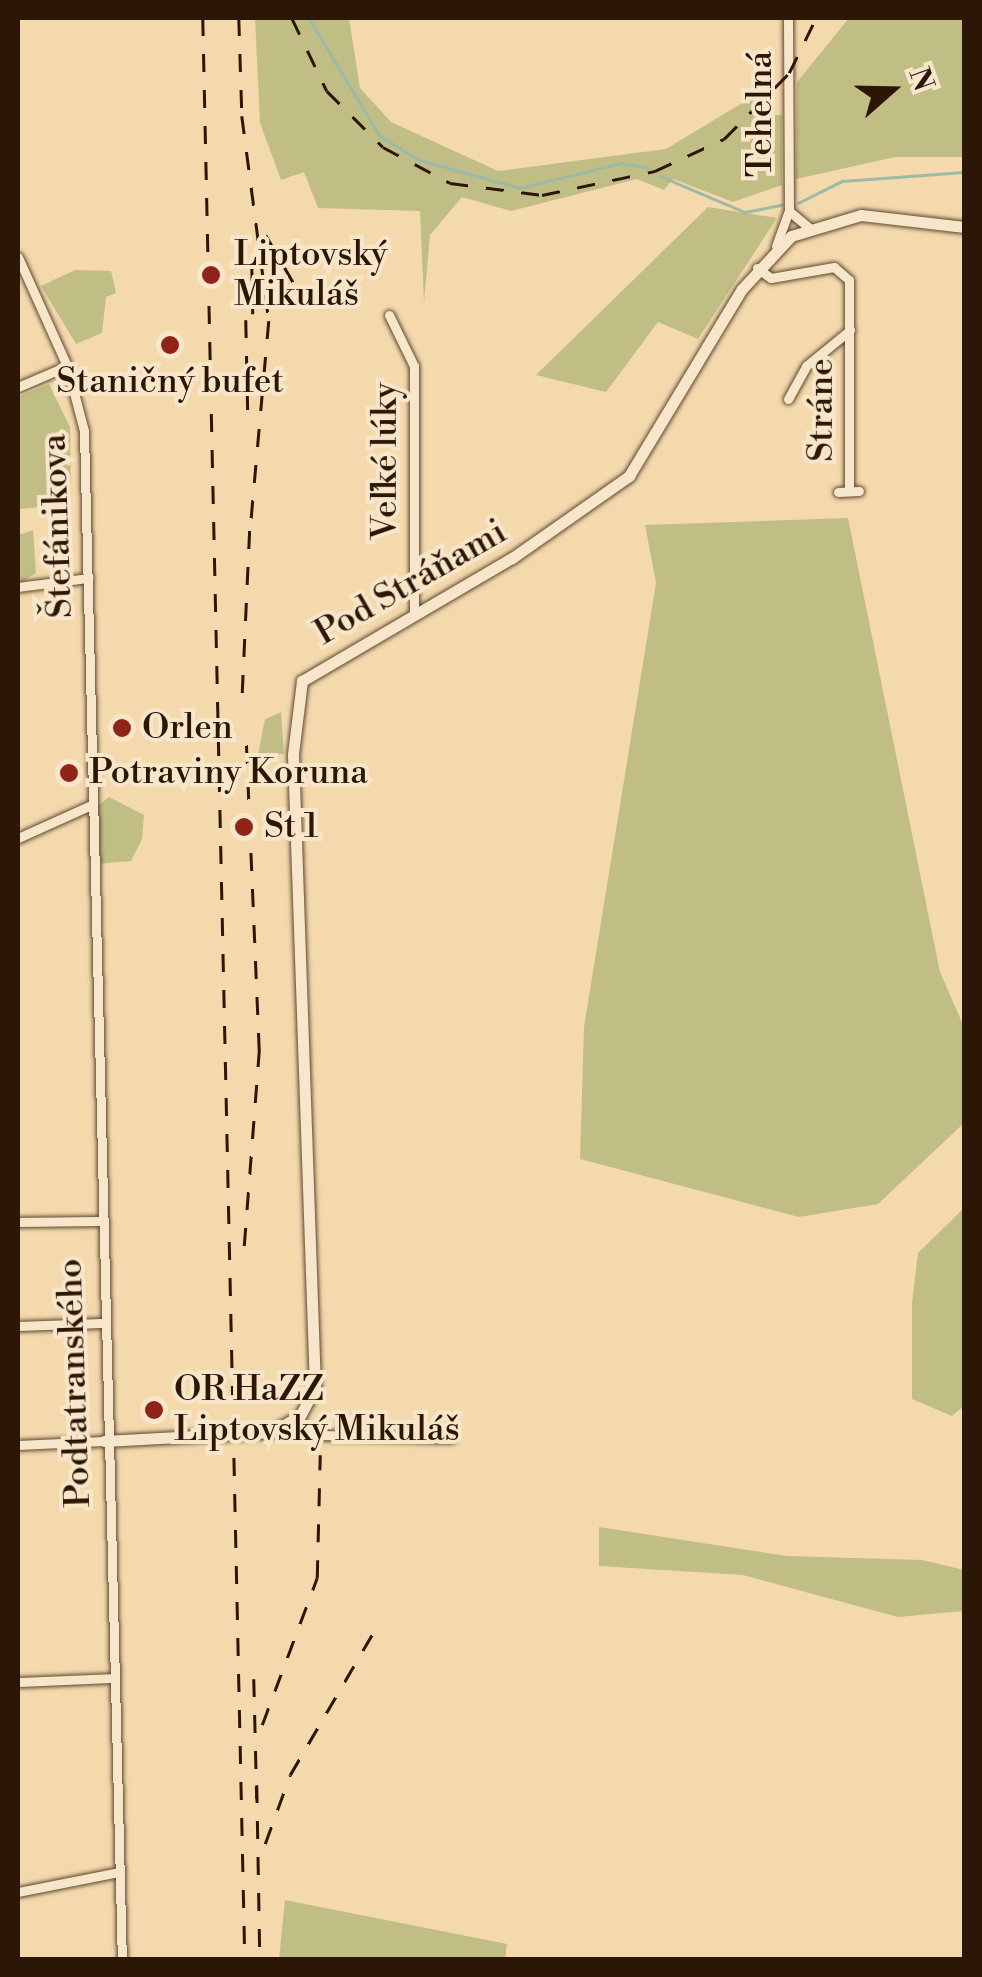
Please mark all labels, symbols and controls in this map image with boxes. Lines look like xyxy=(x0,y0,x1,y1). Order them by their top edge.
north arrow xyxy=(842,40,942,140)
street label: Tehelná xyxy=(740,51,782,177)
text: N xyxy=(900,63,941,96)
place label: Liptovský Mikuláš xyxy=(234,234,388,316)
marker: Liptovský Mikuláš xyxy=(198,262,224,288)
marker: Staničný bufet xyxy=(159,334,181,356)
street label: Stráne xyxy=(801,358,843,462)
place label: Staničný bufet xyxy=(56,361,284,403)
street label: Veľké lúky xyxy=(365,382,407,540)
street label: Štefánikova xyxy=(34,433,82,619)
street label: Pod Stráňami xyxy=(308,511,514,655)
place label: Orlen xyxy=(142,707,233,749)
marker: Orlen xyxy=(111,717,133,739)
place label: Potraviny Koruna xyxy=(89,752,368,794)
marker: Potraviny Koruna xyxy=(58,762,80,784)
place label: St 1 xyxy=(264,806,319,848)
marker: St 1 xyxy=(233,816,255,838)
street label: Podtatranského xyxy=(50,1258,100,1508)
place label: OR HaZZ Liptovský Mikuláš xyxy=(174,1369,460,1451)
marker: OR HaZZ Liptovský Mikuláš xyxy=(143,1399,165,1421)

